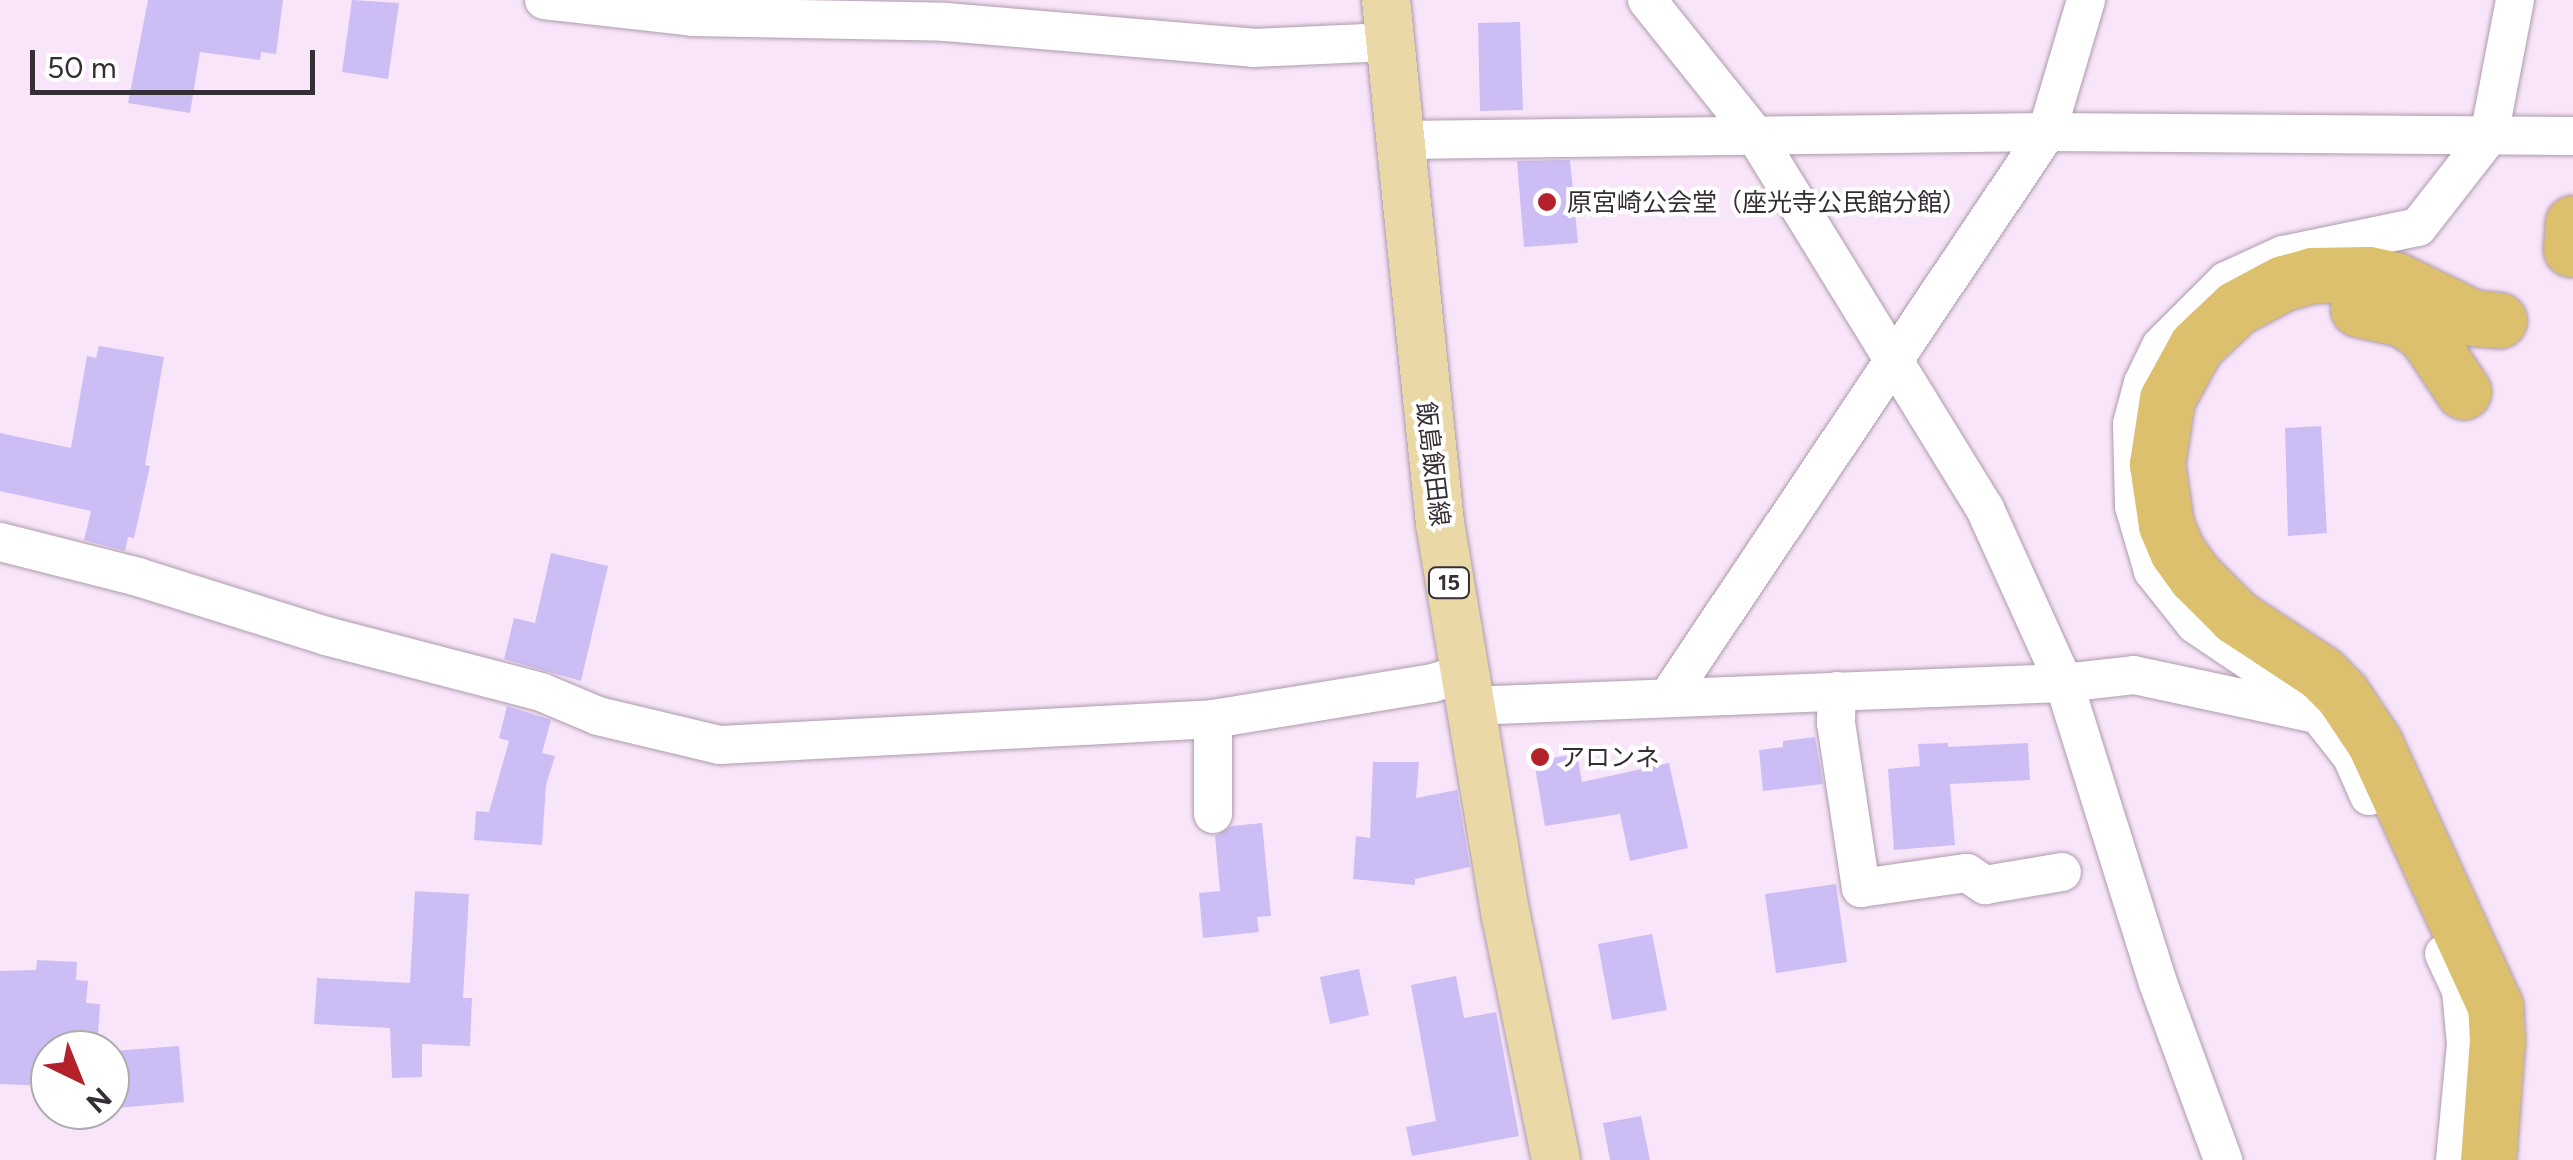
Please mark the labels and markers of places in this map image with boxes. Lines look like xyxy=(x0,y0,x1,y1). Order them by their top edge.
place label: 原宮崎公会堂（座光寺公民館分館） xyxy=(1567,187,1967,217)
marker: 原宮崎公会堂（座光寺公民館分館） xyxy=(1536,191,1558,213)
place label: アロンネ xyxy=(1560,742,1660,772)
marker: アロンネ xyxy=(1529,746,1551,768)

